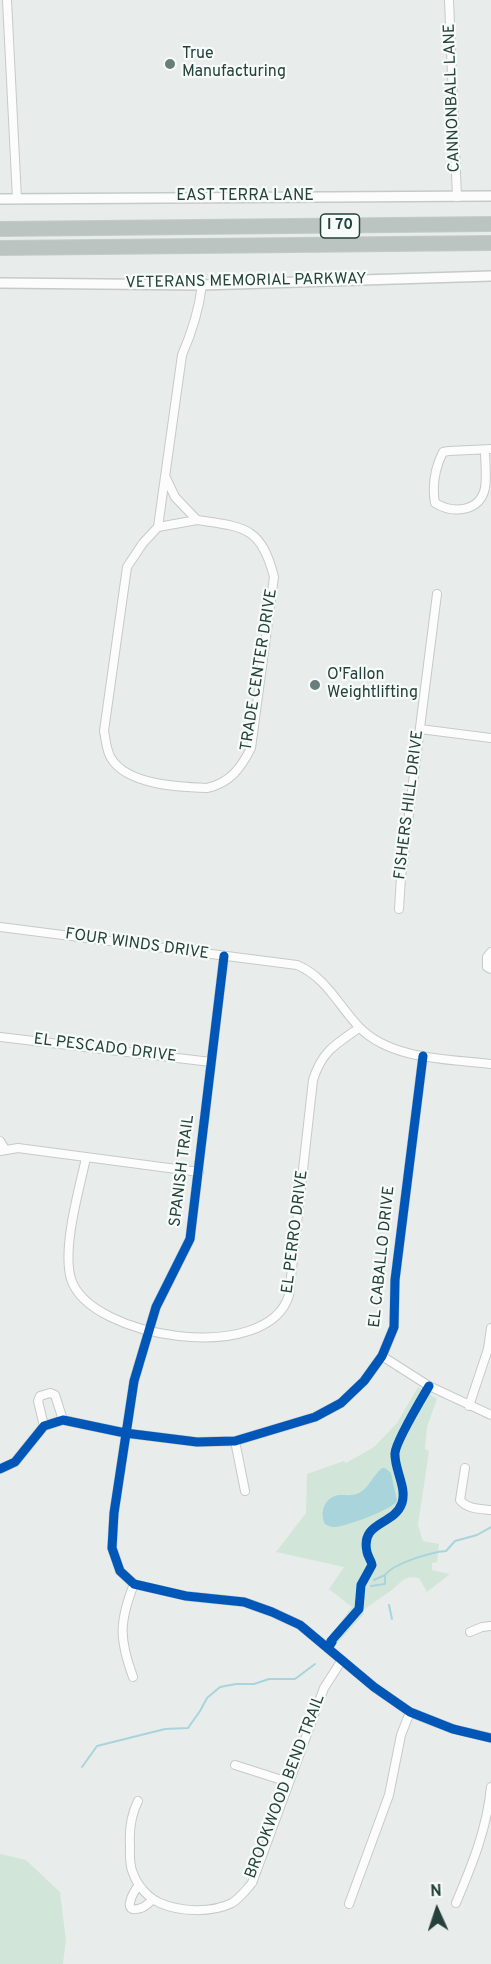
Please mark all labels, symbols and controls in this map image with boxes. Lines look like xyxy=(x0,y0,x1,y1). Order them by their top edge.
street label: CANNONBALL LANE xyxy=(441,23,465,173)
place label: True Manufacturing xyxy=(182,45,286,83)
marker: True Manufacturing xyxy=(163,57,177,71)
street label: EAST TERRA LANE xyxy=(176,187,314,207)
road number: I 70 xyxy=(320,214,360,238)
street label: VETERANS MEMORIAL PARKWAY xyxy=(125,270,367,294)
street label: TRADE CENTER DRIVE xyxy=(238,588,282,752)
place label: O'Fallon Weightlifting xyxy=(327,666,418,704)
marker: O'Fallon Weightlifting xyxy=(308,678,322,692)
street label: FISHERS HILL DRIVE xyxy=(391,729,429,881)
street label: FOUR WINDS DRIVE xyxy=(64,925,210,965)
street label: EL PESCADO DRIVE xyxy=(32,1031,178,1067)
street label: SPANISH TRAIL xyxy=(167,1114,199,1228)
street label: EL PERRO DRIVE xyxy=(279,1169,313,1295)
street label: EL CABALLO DRIVE xyxy=(366,1185,400,1329)
street label: BROOKWOOD BEND TRAIL xyxy=(242,1692,330,1882)
north arrow xyxy=(407,1880,467,1940)
text: N xyxy=(430,1882,442,1902)

